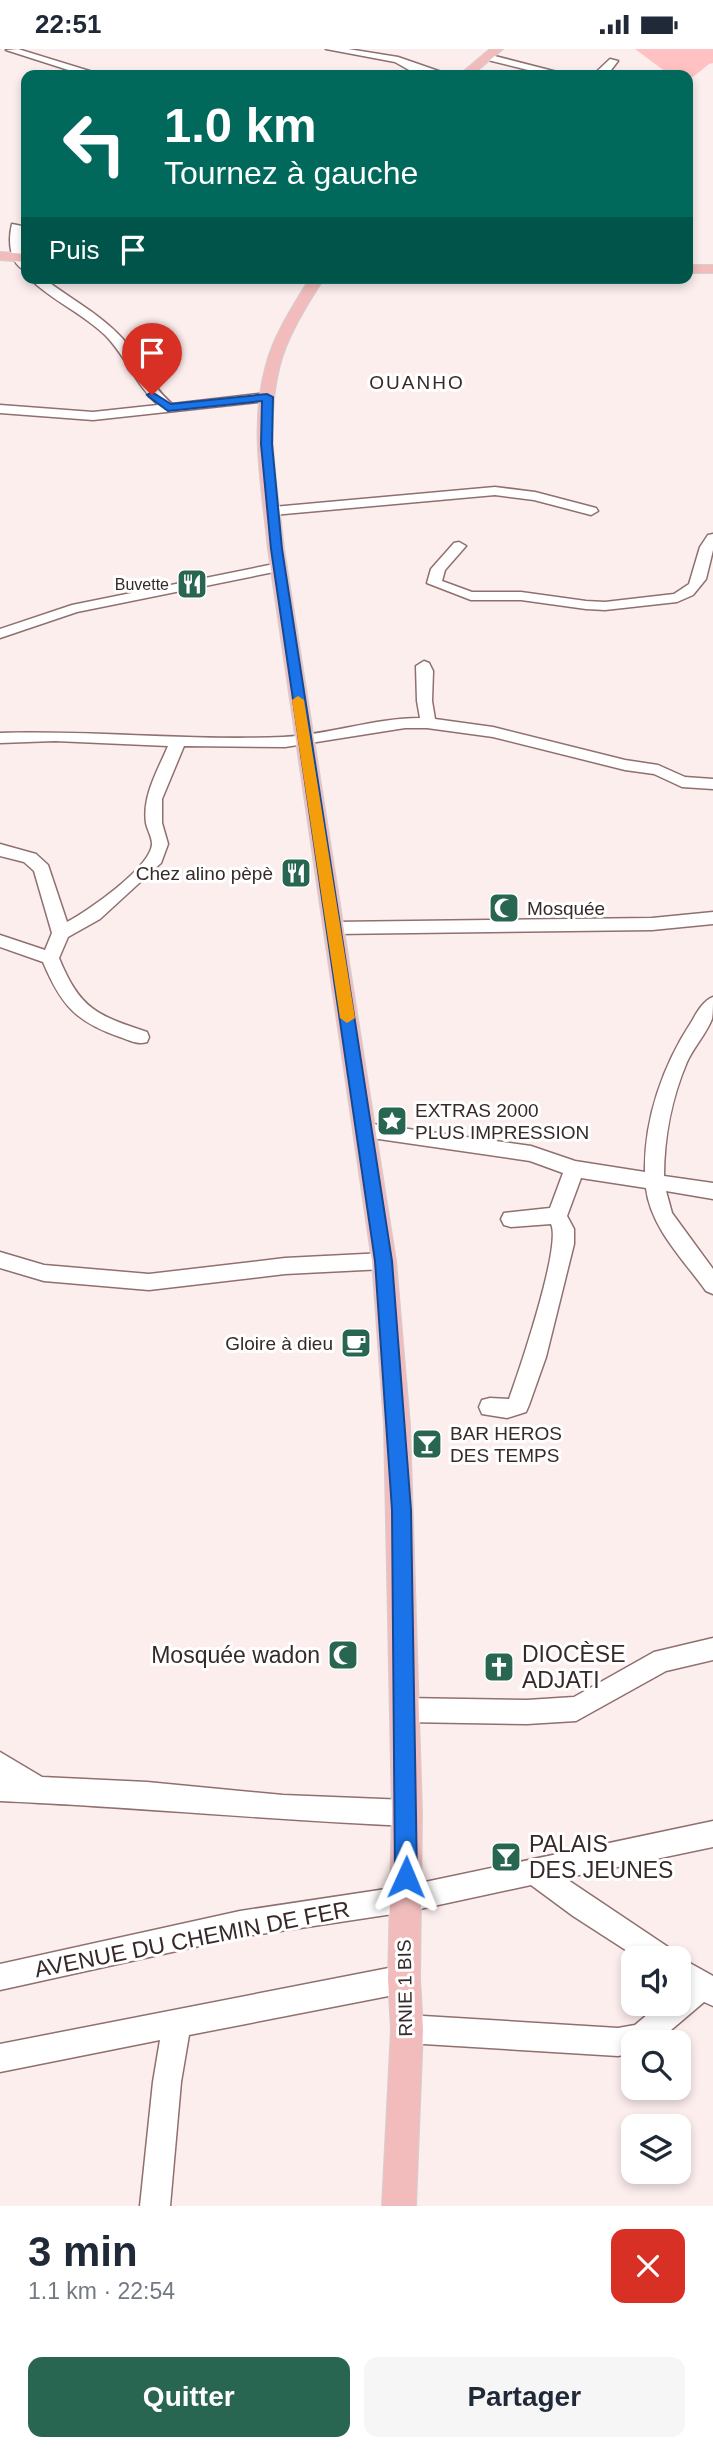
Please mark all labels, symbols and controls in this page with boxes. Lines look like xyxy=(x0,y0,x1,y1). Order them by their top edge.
text: 22:51 xyxy=(35,9,102,39)
icon: left xyxy=(49,98,140,189)
text: 1.0 km xyxy=(164,98,317,152)
text: Tournez à gauche xyxy=(164,155,418,191)
icon: arrive xyxy=(114,231,152,269)
text: Puis xyxy=(49,235,100,265)
pin xyxy=(122,323,182,395)
icon: arrive xyxy=(133,334,171,372)
district label: OUANHO xyxy=(369,372,465,393)
restaurant icon: Buvette xyxy=(175,567,209,601)
place label: Buvette xyxy=(115,576,169,593)
restaurant icon: Chez alino pèpè xyxy=(279,856,313,890)
place label: Chez alino pèpè xyxy=(136,863,273,884)
mosque icon: Mosquée xyxy=(487,891,521,925)
place label: Mosquée xyxy=(527,898,605,919)
place label: EXTRAS 2000 PLUS IMPRESSION xyxy=(415,1100,589,1143)
place icon: EXTRAS 2000 PLUS IMPRESSION xyxy=(375,1104,409,1138)
cafe icon: Gloire à dieu xyxy=(339,1326,373,1360)
place label: Gloire à dieu xyxy=(225,1333,333,1354)
place label: BAR HEROS DES TEMPS xyxy=(450,1423,562,1466)
bar icon: BAR HEROS DES TEMPS xyxy=(410,1427,444,1461)
mosque icon: Mosquée wadon xyxy=(326,1638,360,1672)
place label: DIOCÈSE ADJATI xyxy=(522,1641,626,1693)
place label: Mosquée wadon xyxy=(151,1642,320,1668)
church icon: DIOCÈSE ADJATI xyxy=(482,1650,516,1684)
place label: PALAIS DES JEUNES xyxy=(529,1831,673,1883)
position arrow xyxy=(369,1840,443,1914)
bar icon: PALAIS DES JEUNES xyxy=(489,1840,523,1874)
street label: AVENUE DU CHEMIN DE FER xyxy=(32,1896,352,1982)
street label: RNIE 1 BIS xyxy=(394,1939,416,2037)
map controls xyxy=(621,1946,691,2184)
button: sound xyxy=(621,1946,691,2016)
button: search xyxy=(621,2030,691,2100)
button: layers xyxy=(621,2114,691,2184)
text: 3 min xyxy=(28,2228,138,2275)
button: close xyxy=(611,2229,685,2303)
text: 1.1 km · 22:54 xyxy=(28,2278,175,2304)
button: Quitter xyxy=(28,2357,350,2437)
button: Partager xyxy=(364,2357,685,2437)

